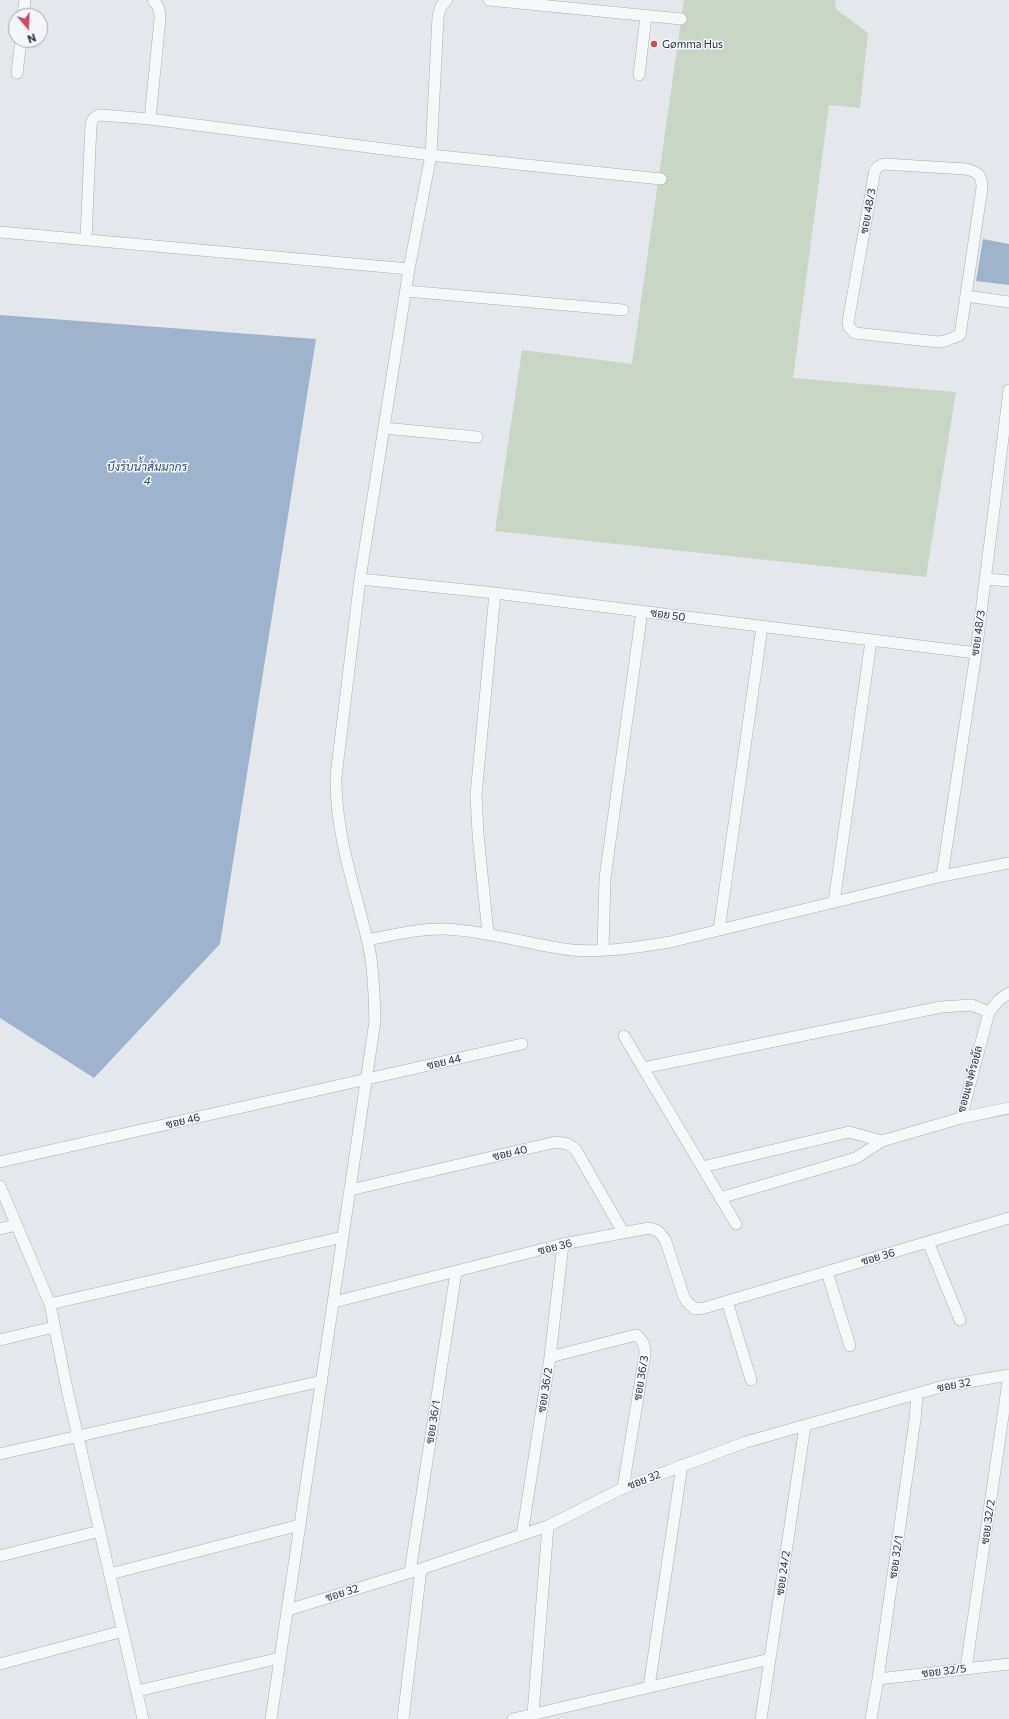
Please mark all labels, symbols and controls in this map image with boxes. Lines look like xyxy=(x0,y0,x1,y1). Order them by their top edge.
north arrow xyxy=(8,8,48,48)
text: N xyxy=(26,31,38,46)
place label: Gømma Hus xyxy=(662,37,723,51)
marker: Gømma Hus xyxy=(649,39,659,49)
street label: ซอย 48/3 xyxy=(858,187,878,235)
water label: บึงรับน้ำสัมมากร 4 xyxy=(107,460,187,488)
street label: ซอย 50 xyxy=(650,606,686,624)
street label: ซอย 48/3 xyxy=(968,609,988,657)
street label: ซอยแซงค์รอยัล xyxy=(955,1044,985,1114)
street label: ซอย 44 xyxy=(426,1052,462,1072)
street label: ซอย 46 xyxy=(165,1111,201,1131)
street label: ซอย 40 xyxy=(491,1143,529,1163)
street label: ซอย 36 xyxy=(537,1236,573,1258)
street label: ซอย 36 xyxy=(860,1246,896,1268)
street label: ซอย 36/3 xyxy=(631,1354,651,1402)
street label: ซอย 36/2 xyxy=(535,1367,555,1413)
street label: ซอย 32 xyxy=(936,1375,972,1395)
street label: ซอย 36/1 xyxy=(423,1399,443,1445)
street label: ซอย 32 xyxy=(626,1468,662,1492)
street label: ซอย 32/2 xyxy=(978,1499,998,1545)
street label: ซอย 32/1 xyxy=(886,1535,906,1579)
street label: ซอย 24/2 xyxy=(773,1550,793,1596)
street label: ซอย 32 xyxy=(324,1582,360,1604)
street label: ซอย 32/5 xyxy=(921,1662,967,1680)

